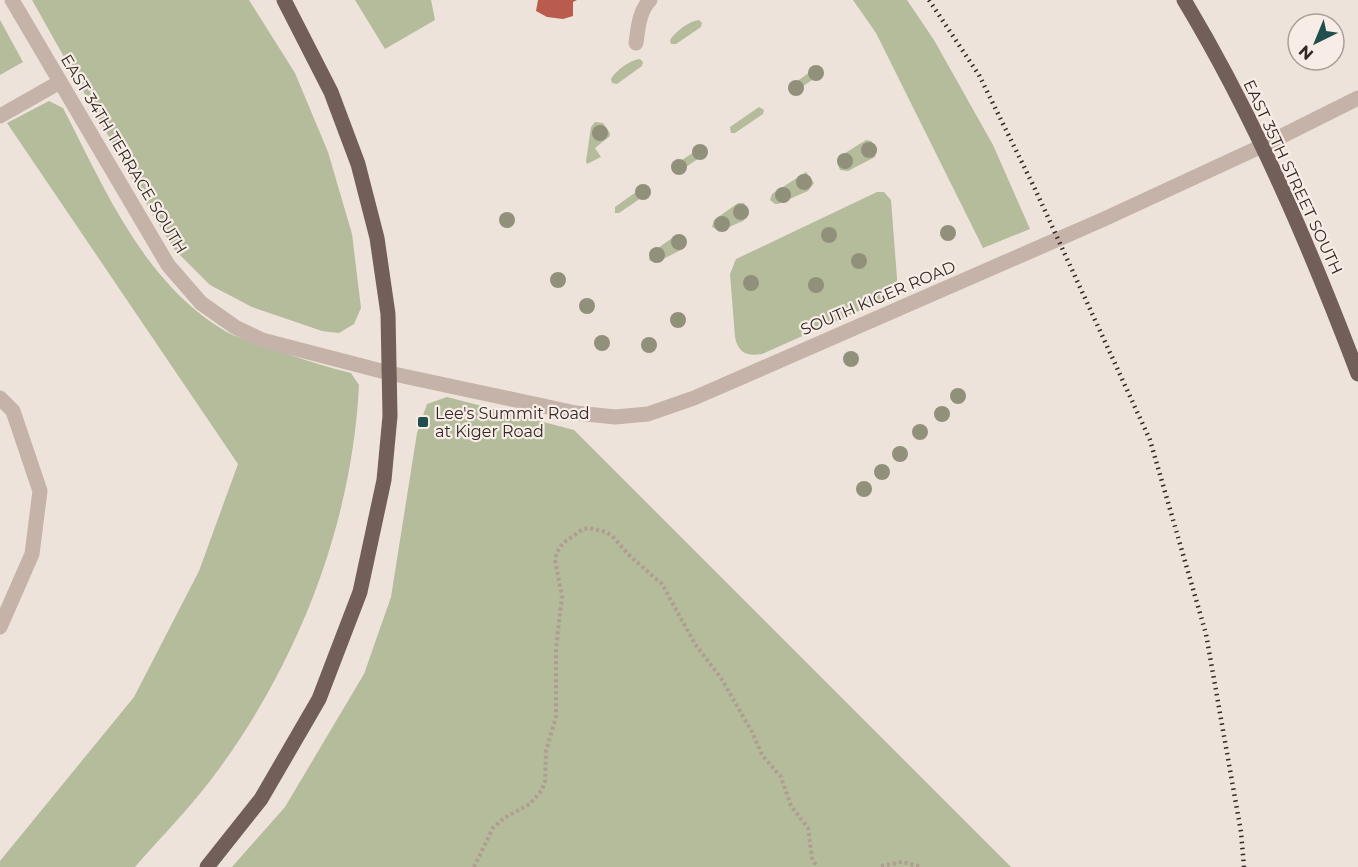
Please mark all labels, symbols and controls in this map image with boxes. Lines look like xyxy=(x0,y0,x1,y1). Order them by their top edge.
north arrow xyxy=(1286,12,1346,72)
text: N xyxy=(1295,41,1317,64)
street label: EAST 34TH TERRACE SOUTH xyxy=(57,51,191,257)
street label: EAST 35TH STREET SOUTH xyxy=(1239,77,1347,277)
street label: SOUTH KIGER ROAD xyxy=(798,257,958,339)
place label: Lee's Summit Road at Kiger Road xyxy=(435,404,590,441)
marker: Lee's Summit Road at Kiger Road xyxy=(416,415,430,429)

